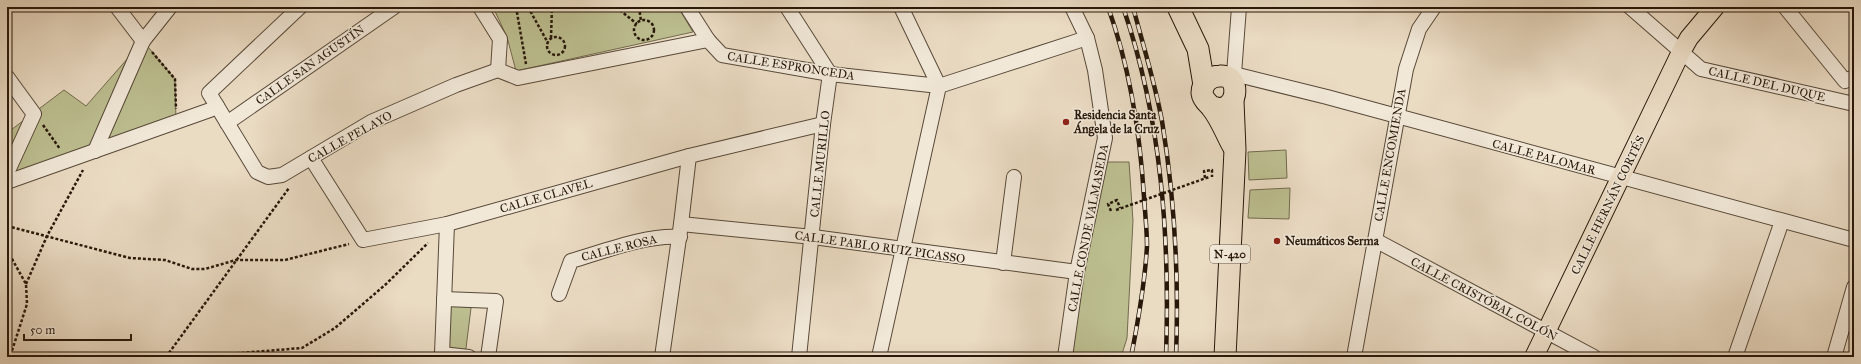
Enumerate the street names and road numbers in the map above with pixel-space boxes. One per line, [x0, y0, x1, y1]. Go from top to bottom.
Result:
street label: CALLE SAN AGUSTÍN [252, 21, 367, 108]
street label: CALLE ESPRONCEDA [726, 49, 856, 83]
street label: CALLE DEL DUQUE [1707, 64, 1827, 104]
street label: CALLE ENCOMIENDA [1371, 87, 1409, 223]
street label: CALLE PELAYO [305, 108, 395, 166]
street label: CALLE MURILLO [807, 110, 833, 218]
street label: CALLE HERNÁN CORTÉS [1566, 132, 1648, 277]
street label: CALLE PALOMAR [1491, 136, 1598, 178]
street label: CALLE CONDE VALMASEDA [1065, 143, 1111, 313]
street label: CALLE CLAVEL [498, 176, 594, 216]
street label: CALLE PABLO RUIZ PICASSO [794, 228, 966, 266]
street label: CALLE ROSA [580, 232, 658, 264]
road number: N-420 [1210, 245, 1250, 263]
street label: CALLE CRISTÓBAL COLÓN [1408, 253, 1561, 344]

